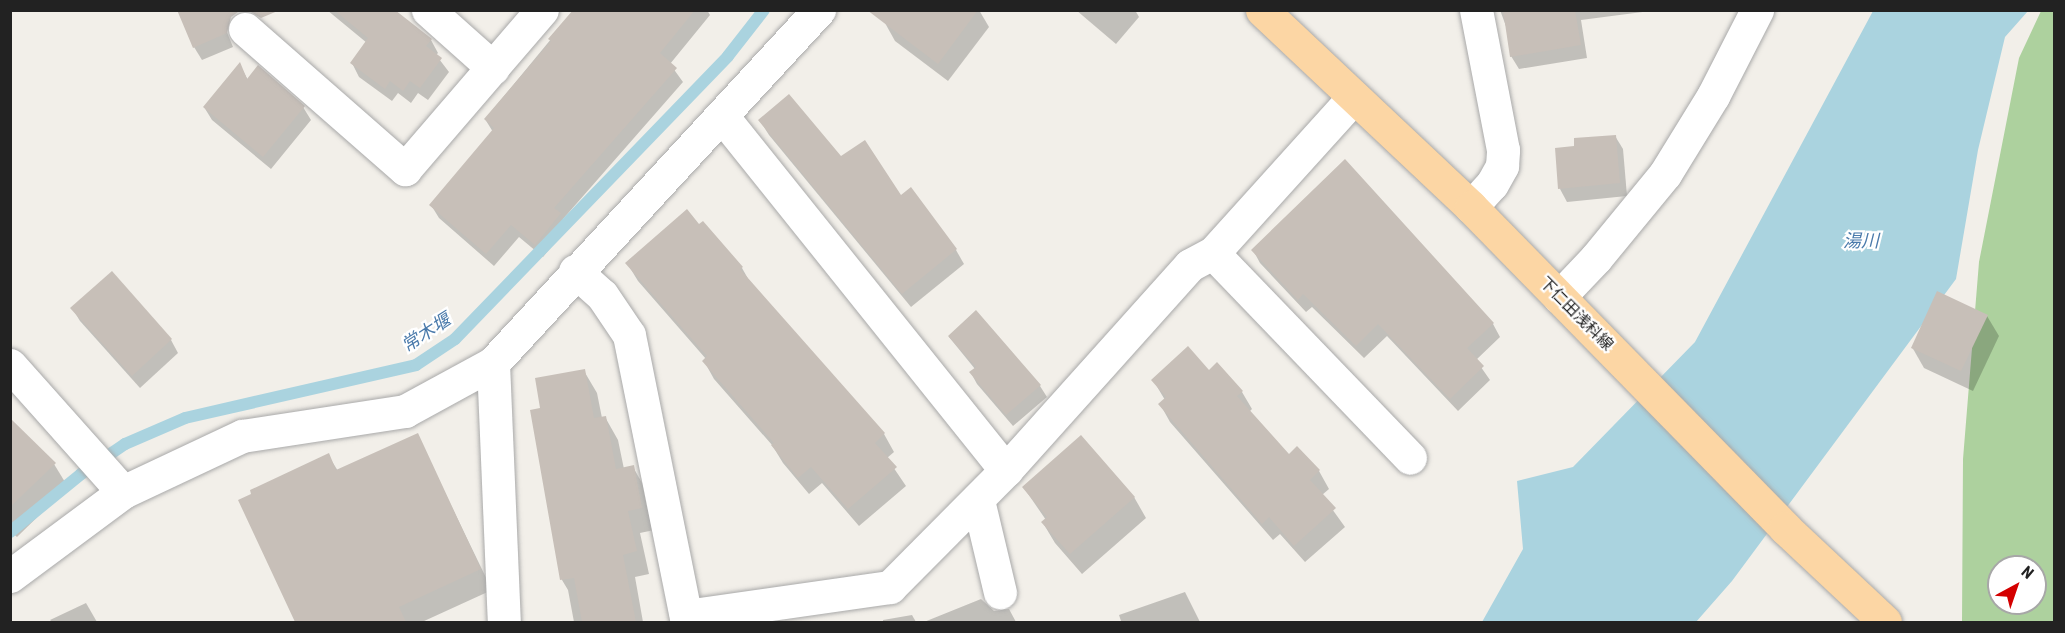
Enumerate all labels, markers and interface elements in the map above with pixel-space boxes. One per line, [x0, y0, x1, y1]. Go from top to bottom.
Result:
water label: 湯川 [1843, 230, 1879, 252]
street label: 下仁田浅科線 [1535, 273, 1617, 355]
water label: 常木堰 [397, 309, 455, 357]
north arrow [1987, 555, 2047, 615]
text: N [2018, 562, 2037, 583]

